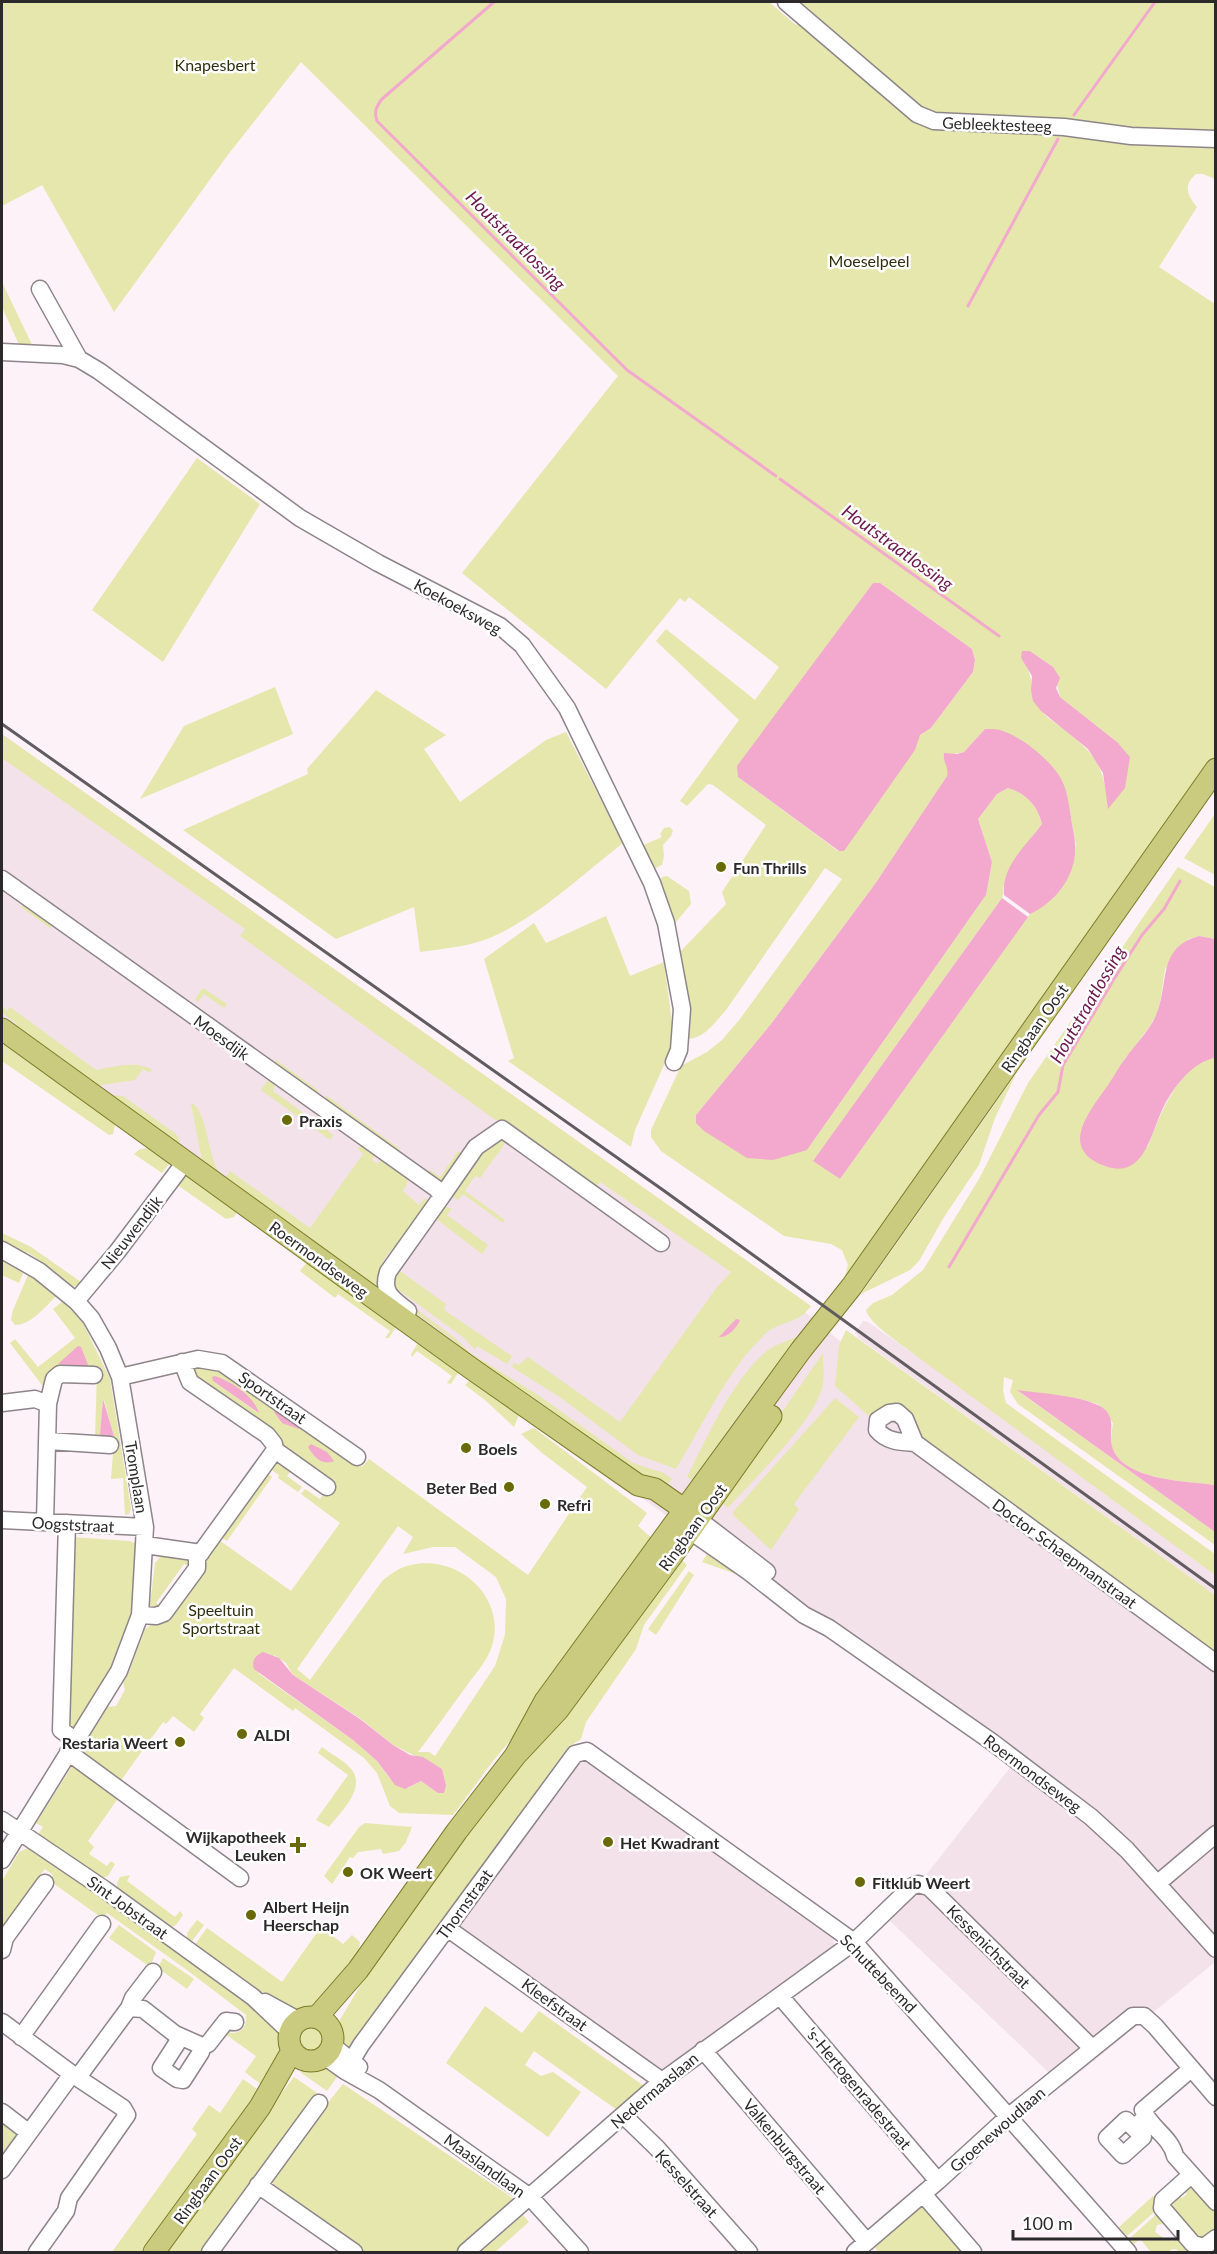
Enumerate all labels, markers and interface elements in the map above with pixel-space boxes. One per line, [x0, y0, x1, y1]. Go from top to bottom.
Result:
park label: Knapesbert [175, 55, 256, 74]
street label: Gebleektesteeg [942, 113, 1052, 135]
water label: Houtstraatlossing [462, 186, 571, 295]
park label: Moeselpeel [829, 251, 909, 270]
water label: Houtstraatlossing [838, 499, 958, 595]
street label: Koekoeksweg [411, 574, 505, 638]
place label: Fun Thrills [733, 858, 806, 877]
marker: Fun Thrills [714, 860, 728, 874]
water label: Houtstraatlossing [1044, 941, 1130, 1067]
street label: Ringbaan Oost [997, 980, 1072, 1076]
street label: Moesdijk [191, 1011, 254, 1064]
place label: Praxis [299, 1111, 342, 1130]
marker: Praxis [280, 1113, 294, 1127]
street label: Nieuwendijk [96, 1191, 166, 1272]
street label: Roermondseweg [266, 1217, 372, 1301]
street label: Sportstraat [236, 1367, 311, 1427]
street label: Tromplaan [122, 1439, 152, 1515]
place label: Boels [478, 1439, 517, 1458]
marker: Boels [459, 1441, 473, 1455]
place label: Beter Bed [426, 1478, 497, 1497]
street label: Ringbaan Oost [654, 1479, 730, 1574]
marker: Beter Bed [502, 1480, 516, 1494]
street label: Doctor Schaepmanstraat [989, 1494, 1141, 1612]
place label: Refri [557, 1495, 591, 1514]
marker: Refri [538, 1497, 552, 1511]
street label: Oogststraat [31, 1512, 115, 1536]
park label: Speeltuin Sportstraat [182, 1600, 260, 1637]
place label: ALDI [253, 1725, 290, 1744]
marker: ALDI [235, 1727, 249, 1741]
street label: Roermondseweg [980, 1730, 1086, 1816]
place label: Restaria Weert [62, 1733, 168, 1752]
marker: Restaria Weert [173, 1735, 187, 1749]
place label: Wijkapotheek Leuken [186, 1827, 286, 1864]
place label: Het Kwadrant [620, 1833, 720, 1852]
marker: Het Kwadrant [601, 1835, 615, 1849]
marker: Wijkapotheek Leuken [291, 1838, 305, 1852]
place label: OK Weert [360, 1863, 433, 1882]
marker: OK Weert [341, 1865, 355, 1879]
street label: Thornstraat [432, 1865, 496, 1943]
street label: Sint Jobstraat [84, 1871, 172, 1943]
place label: Fitklub Weert [872, 1873, 970, 1892]
marker: Fitklub Weert [853, 1875, 867, 1889]
place label: Albert Heijn Heerschap [262, 1897, 349, 1934]
street label: Kessenichstraat [943, 1900, 1035, 1992]
marker: Albert Heijn Heerschap [244, 1908, 258, 1922]
street label: Schuttebeemd [837, 1930, 921, 2016]
street label: Kleefstraat [518, 1974, 592, 2034]
street label: 's-Hertogenradestraat [802, 2023, 916, 2153]
street label: Nedermaaslaan [606, 2048, 702, 2132]
street label: Groenewoudlaan [946, 2083, 1048, 2175]
street label: Valkenburgstraat [740, 2095, 830, 2198]
street label: Maaslandlaan [441, 2129, 529, 2201]
street label: Ringbaan Oost [169, 2132, 245, 2227]
street label: Kesselstraat [652, 2145, 722, 2221]
scale bar [1013, 2203, 1178, 2241]
text: 100 m [1022, 2212, 1073, 2234]

